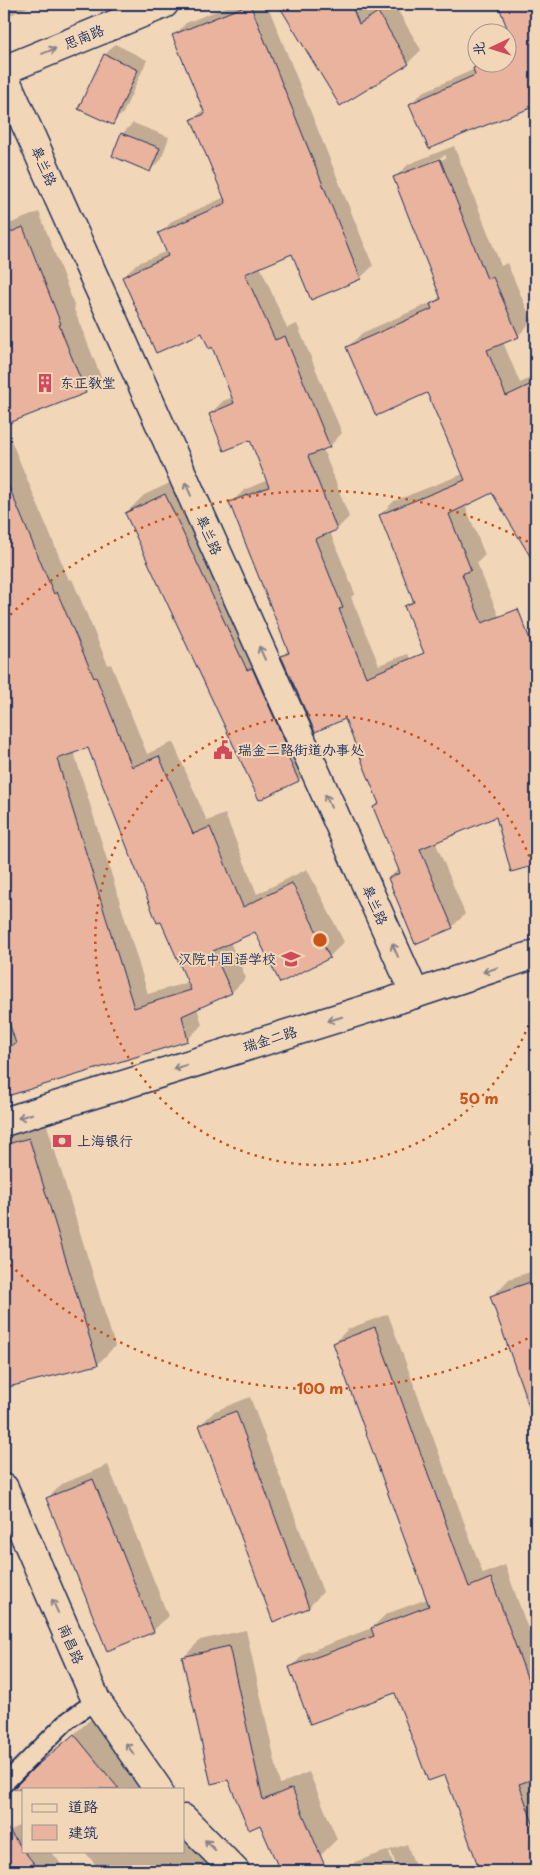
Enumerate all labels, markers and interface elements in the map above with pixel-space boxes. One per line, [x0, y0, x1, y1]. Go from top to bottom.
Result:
street label: 思南路 [60, 19, 107, 54]
north arrow [468, 22, 518, 72]
text: 北 [468, 41, 489, 57]
one-way arrow [41, 46, 56, 56]
street label: 皋兰路 [26, 142, 63, 189]
building icon: 东正教堂 [34, 372, 56, 394]
place label: 东正教堂 [60, 372, 116, 393]
one-way arrow [183, 482, 193, 497]
street label: 皋兰路 [191, 511, 228, 558]
one-way arrow [257, 646, 266, 661]
public building icon: 瑞金二路街道办事处 [212, 739, 234, 761]
place label: 瑞金二路街道办事处 [237, 739, 364, 760]
one-way arrow [323, 794, 333, 809]
street label: 皋兰路 [357, 881, 394, 928]
centre of rings [311, 931, 329, 949]
one-way arrow [389, 943, 399, 958]
place label: 汉院中国语学校 [178, 948, 276, 969]
school or university icon: 汉院中国语学校 [280, 948, 302, 970]
one-way arrow [482, 965, 498, 975]
one-way arrow [328, 1015, 343, 1024]
street label: 瑞金二路 [239, 1020, 300, 1057]
one-way arrow [172, 1063, 188, 1073]
text: 50 m [460, 1086, 498, 1109]
one-way arrow [17, 1111, 33, 1121]
bank icon: 上海银行 [51, 1130, 73, 1152]
place label: 上海银行 [77, 1130, 133, 1151]
text: 100 m [297, 1376, 343, 1399]
one-way arrow [49, 1599, 59, 1614]
street label: 南昌路 [53, 1620, 90, 1667]
one-way arrow [125, 1742, 135, 1756]
legend [22, 1788, 185, 1852]
text: 道路 [68, 1794, 98, 1817]
text: 建筑 [68, 1820, 98, 1843]
one-way arrow [203, 1839, 216, 1851]

